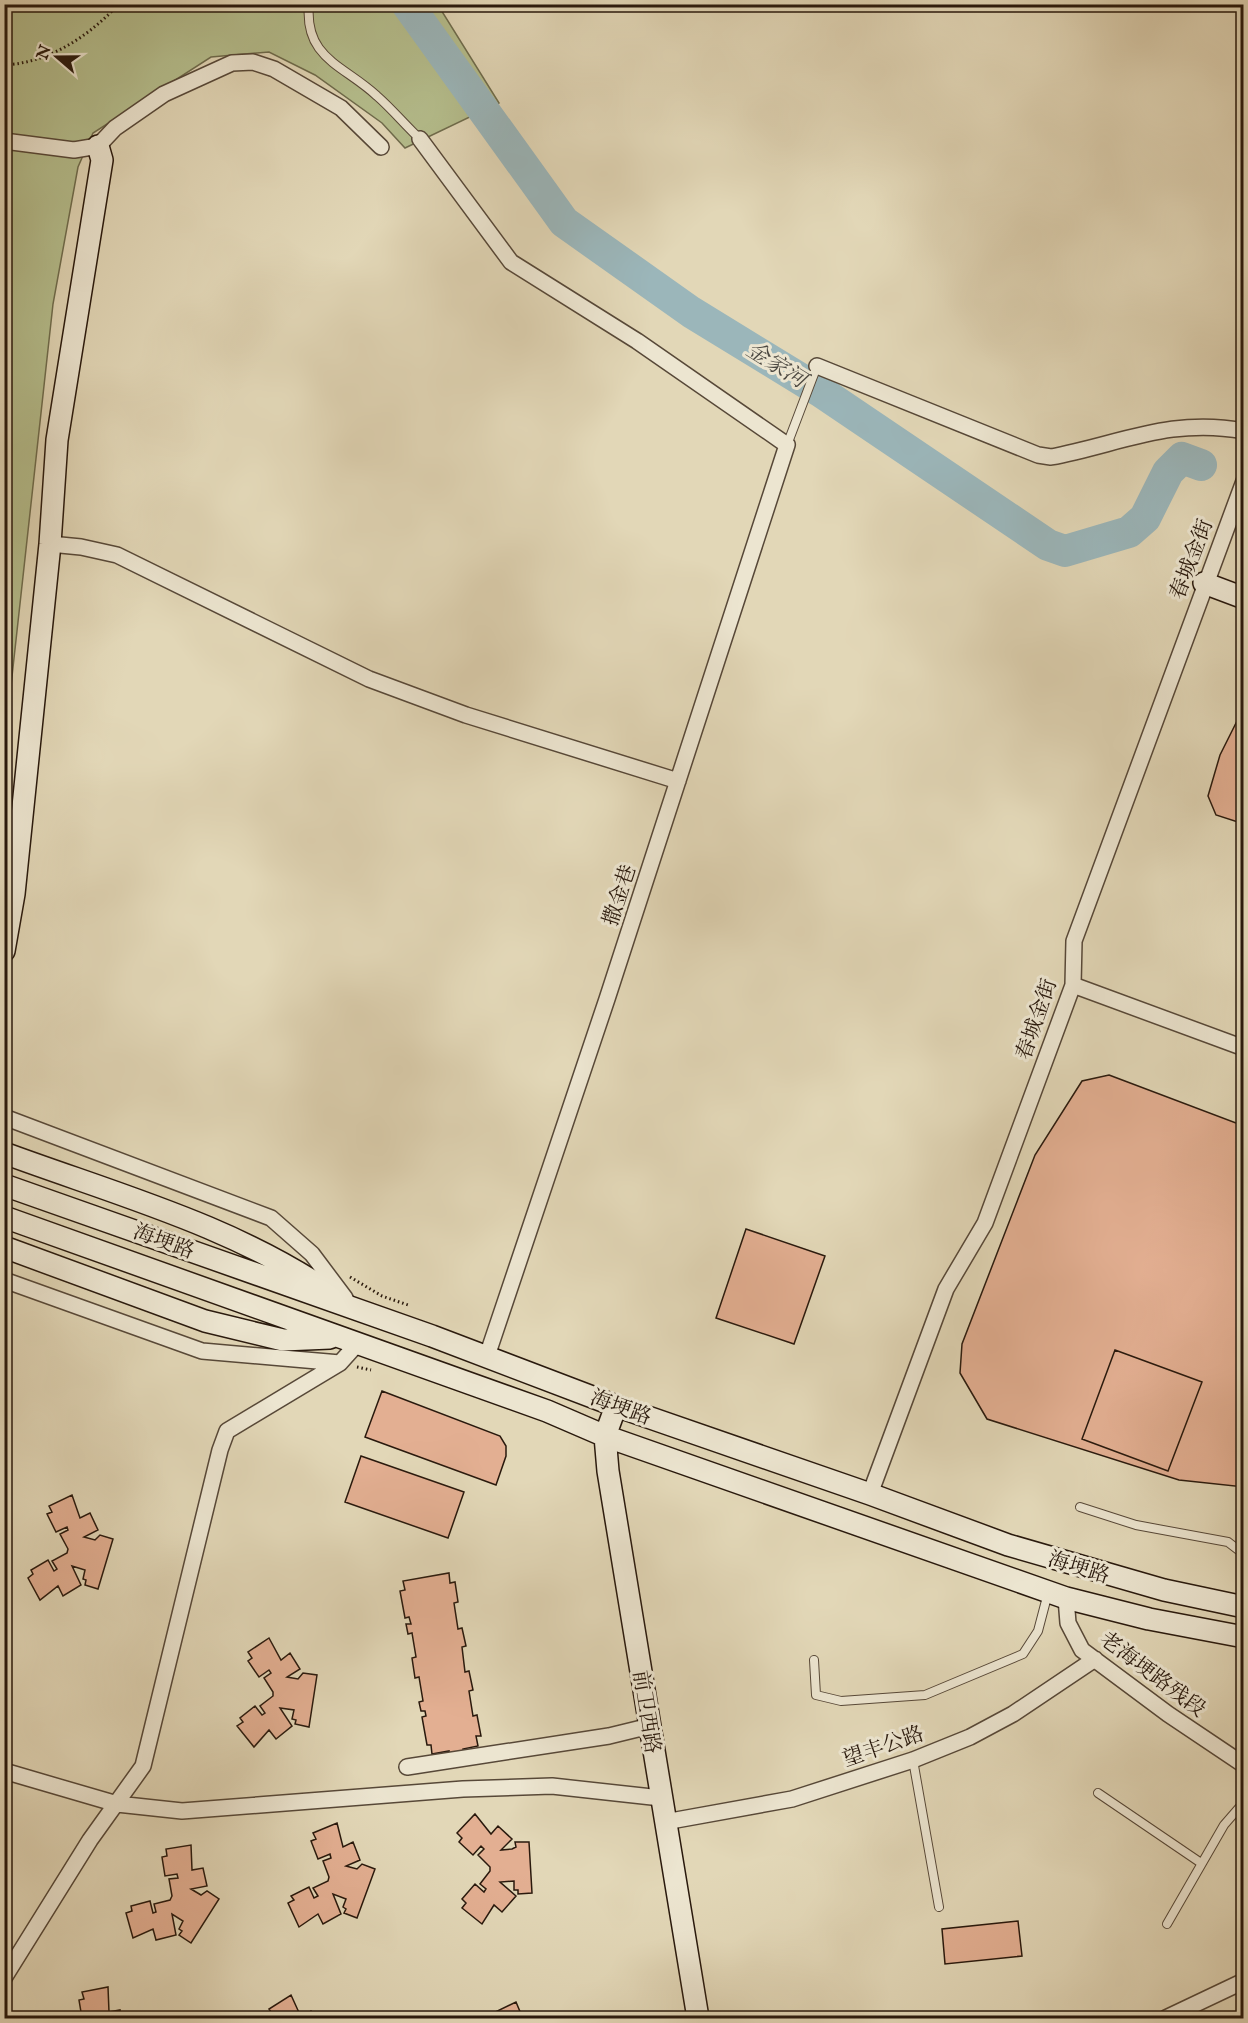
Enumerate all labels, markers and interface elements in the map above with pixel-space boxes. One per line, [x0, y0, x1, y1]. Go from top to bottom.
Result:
north arrow [27, 27, 87, 87]
text: N [33, 42, 57, 63]
water label: 金家河 [741, 336, 815, 397]
street label: 春城金街 [1165, 515, 1220, 604]
street label: 撒金巷 [598, 861, 643, 930]
street label: 春城金街 [1011, 975, 1064, 1064]
street label: 海埂路 [129, 1219, 198, 1266]
street label: 海埂路 [586, 1385, 655, 1432]
street label: 海埂路 [1044, 1546, 1113, 1591]
street label: 老海埂路残段 [1094, 1627, 1211, 1724]
street label: 前卫西路 [626, 1669, 665, 1756]
street label: 望丰公路 [839, 1721, 928, 1774]

